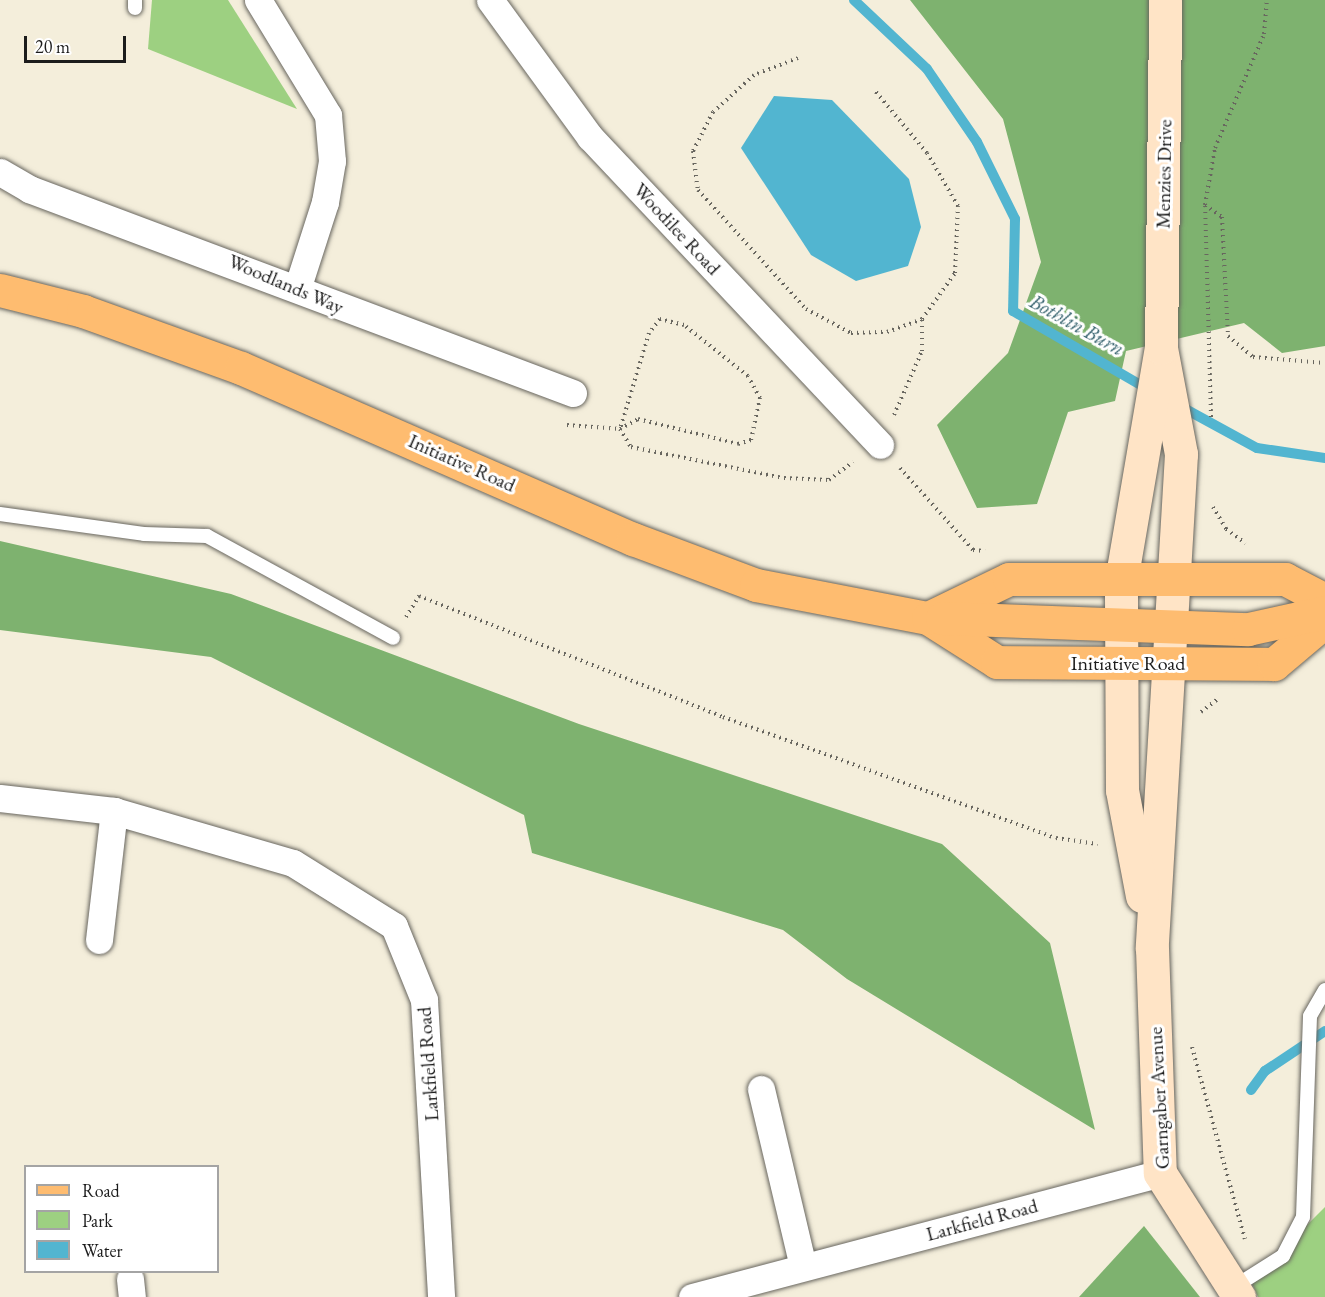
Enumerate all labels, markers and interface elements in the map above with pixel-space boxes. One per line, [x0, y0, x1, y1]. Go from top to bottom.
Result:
scale bar [27, 24, 129, 62]
text: 20 m [35, 35, 70, 58]
street label: Menzies Drive [1151, 119, 1177, 229]
street label: Woodilee Road [628, 178, 726, 280]
street label: Woodlands Way [225, 249, 347, 319]
water label: Bothlin Burn [1025, 289, 1129, 361]
street label: Initiative Road [405, 429, 519, 497]
street label: Initiative Road [1071, 651, 1185, 675]
street label: Larkfield Road [412, 1006, 444, 1122]
street label: Garngaber Avenue [1143, 1026, 1175, 1170]
legend [24, 1165, 219, 1273]
text: Road [82, 1179, 120, 1202]
street label: Larkfield Road [924, 1194, 1040, 1246]
text: Park [82, 1209, 113, 1232]
text: Water [82, 1239, 123, 1262]

